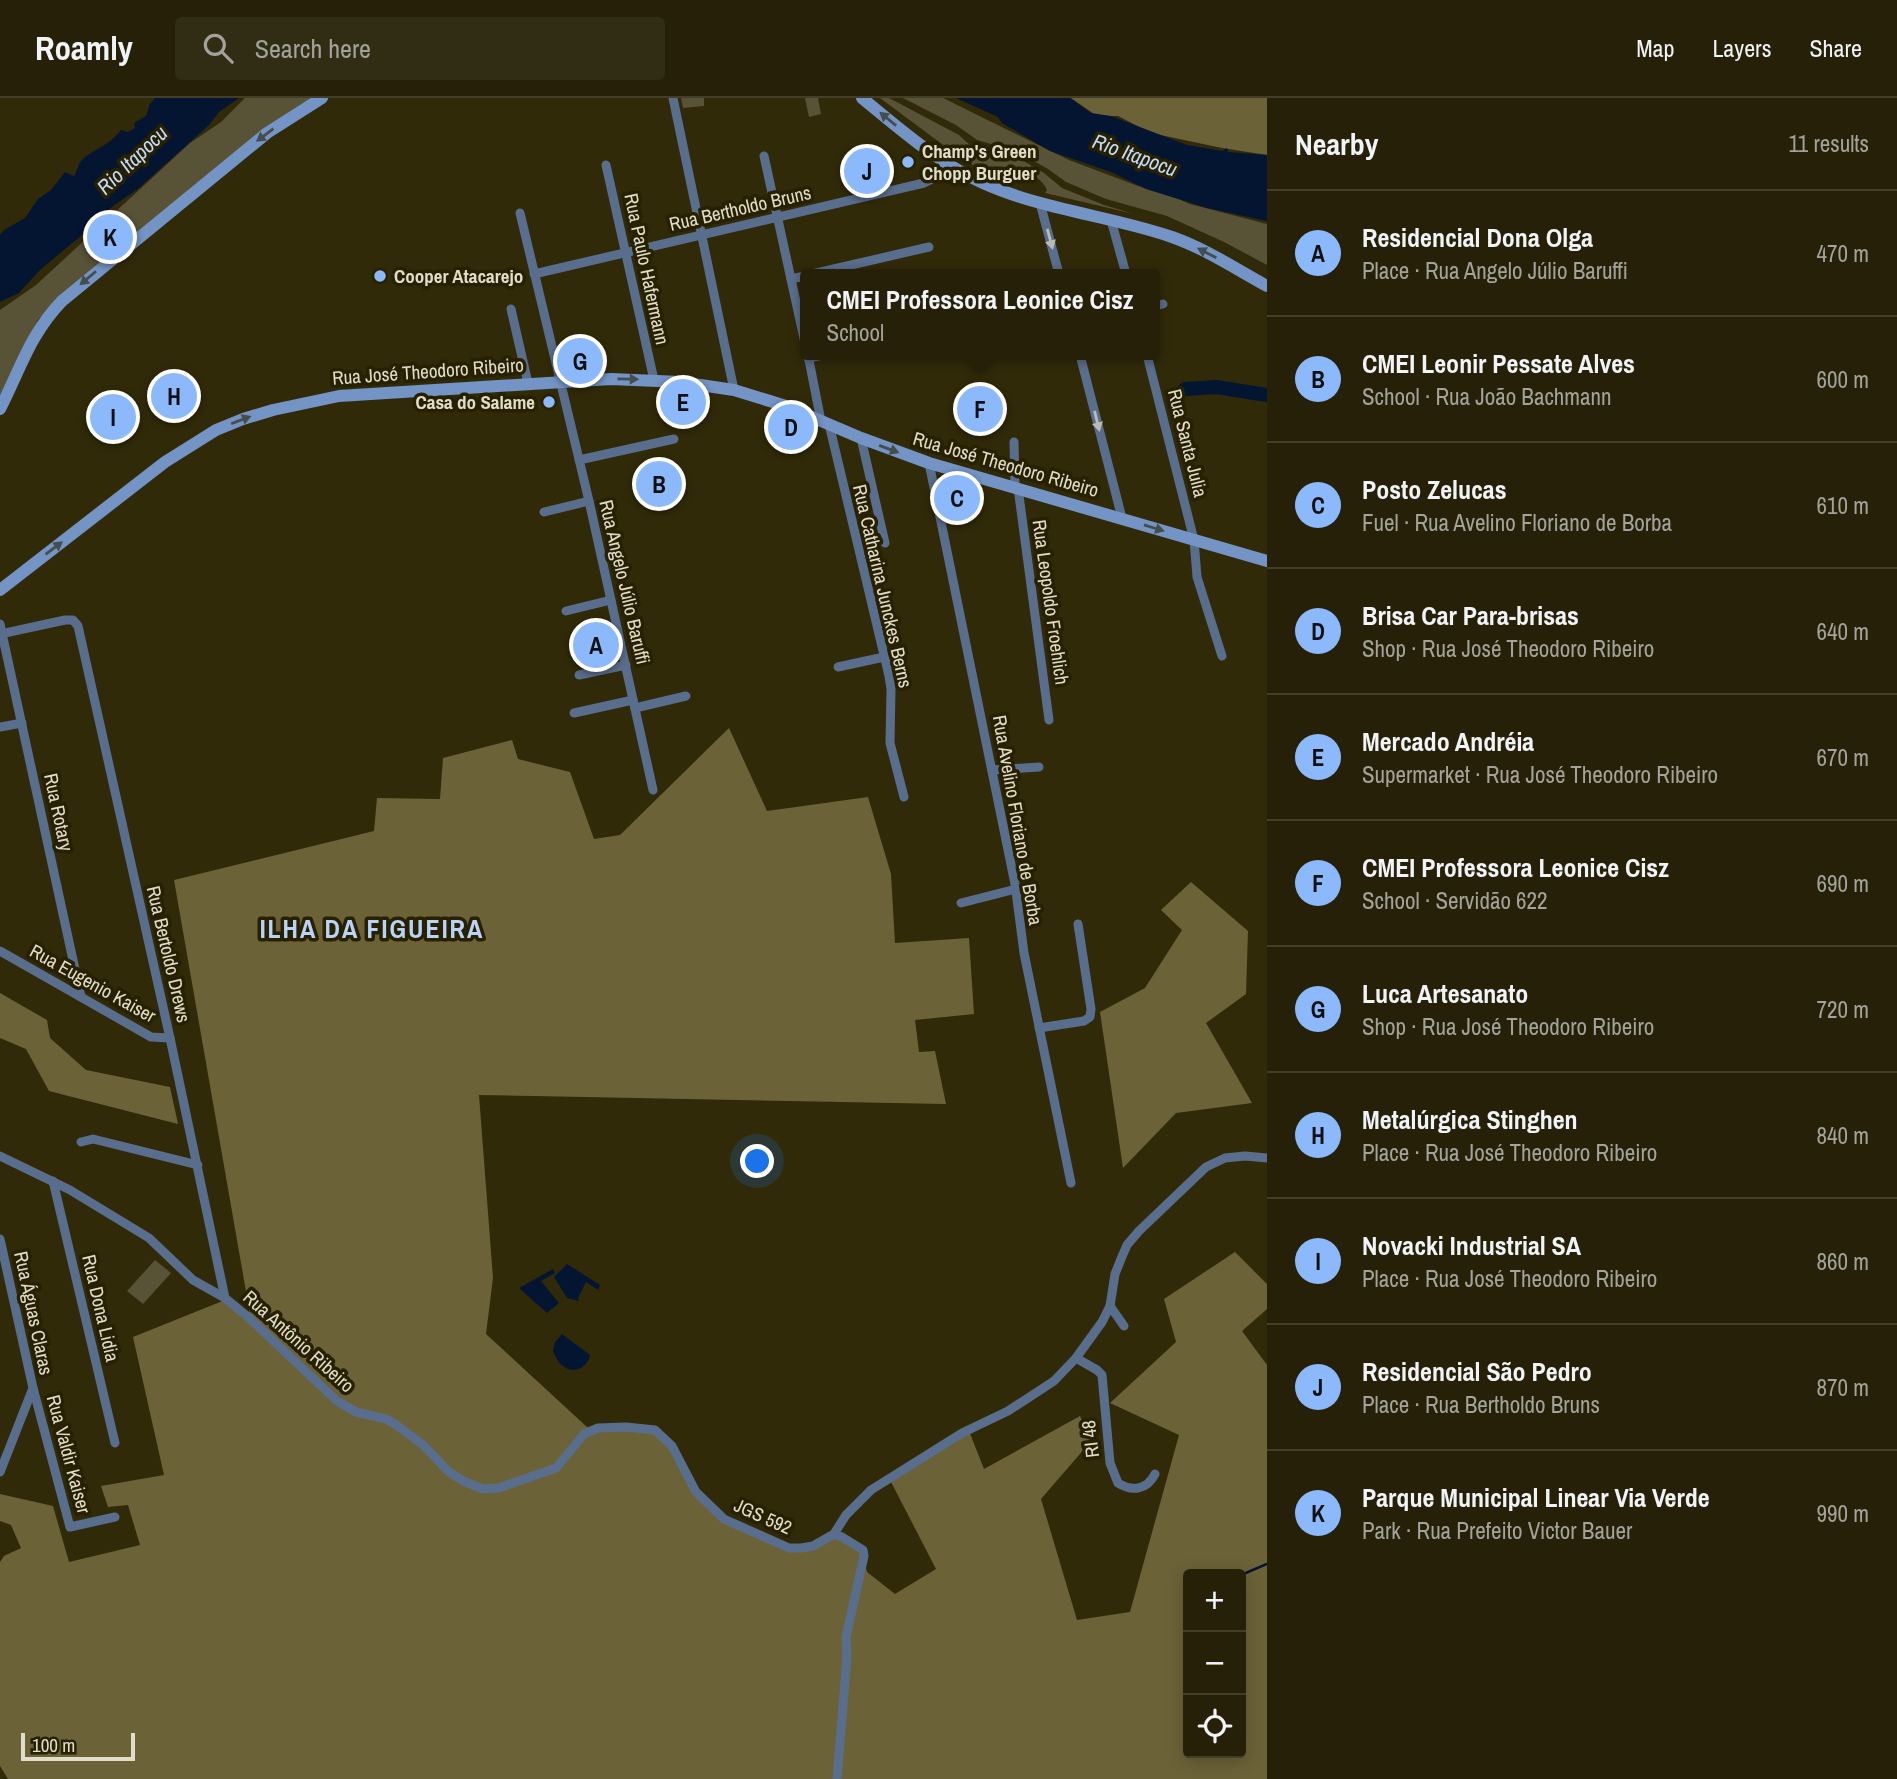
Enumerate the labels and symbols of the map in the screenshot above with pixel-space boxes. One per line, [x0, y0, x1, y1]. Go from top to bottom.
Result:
one-way arrow [880, 112, 898, 127]
water label: Rio Itapocu [90, 119, 174, 201]
water label: Rio Itapocu [1089, 126, 1182, 184]
one-way arrow [256, 127, 274, 141]
place label: Champ's Green Chopp Burguer [922, 138, 1037, 186]
pin: J [844, 145, 890, 197]
marker: Champ's Green Chopp Burguer [900, 154, 916, 170]
street label: Rua Bertholdo Bruns [667, 179, 814, 237]
street label: Rua Paulo Hafermann [618, 191, 676, 347]
pin: K [87, 211, 133, 263]
one-way arrow [1045, 228, 1056, 250]
one-way arrow [1197, 247, 1217, 258]
place label: Cooper Atacarejo [394, 263, 523, 289]
marker: Cooper Atacarejo [372, 268, 388, 284]
one-way arrow [79, 270, 97, 286]
pin: G [557, 335, 603, 387]
street label: Rua José Theodoro Ribeiro [331, 351, 525, 391]
pin: H [151, 370, 197, 422]
one-way arrow [617, 373, 639, 385]
pin: E [660, 376, 706, 428]
pin: F [957, 383, 1003, 435]
street label: Rua Santa Julia [1162, 386, 1214, 500]
place label: Casa do Salame [415, 389, 535, 415]
pin: I [90, 391, 136, 443]
marker: Casa do Salame [541, 394, 557, 410]
pin: D [768, 401, 814, 453]
one-way arrow [1092, 410, 1103, 432]
one-way arrow [231, 414, 252, 425]
street label: Rua José Theodoro Ribeiro [910, 425, 1102, 503]
one-way arrow [879, 444, 900, 455]
pin: B [636, 458, 682, 510]
pin: C [934, 472, 980, 524]
street label: Rua Catharina Junckes Berns [847, 482, 919, 690]
street label: Rua Angelo Júlio Baruffi [595, 497, 655, 667]
street label: Rua Leopoldo Froehlich [1027, 518, 1075, 686]
one-way arrow [1144, 523, 1165, 533]
one-way arrow [45, 541, 63, 556]
pin: A [573, 619, 619, 671]
street label: Rua Avelino Floriano de Borba [987, 713, 1049, 927]
street label: Rua Rotary [38, 771, 80, 853]
street label: Rua Bertoldo Drews [141, 883, 197, 1025]
district label: ILHA DA FIGUEIRA [260, 911, 484, 946]
street label: Rua Eugenio Kaiser [25, 938, 161, 1029]
your location [740, 1144, 774, 1178]
street label: Rua Águas Claras [8, 1249, 60, 1377]
street label: Rua Dona Lidia [76, 1252, 126, 1364]
street label: Rua Antônio Ribeiro [238, 1284, 360, 1398]
street label: Rua Valdir Kaiser [41, 1392, 98, 1517]
street label: RI 48 [1075, 1419, 1105, 1459]
street label: JGS 592 [730, 1492, 796, 1540]
scale bar [21, 1730, 135, 1762]

